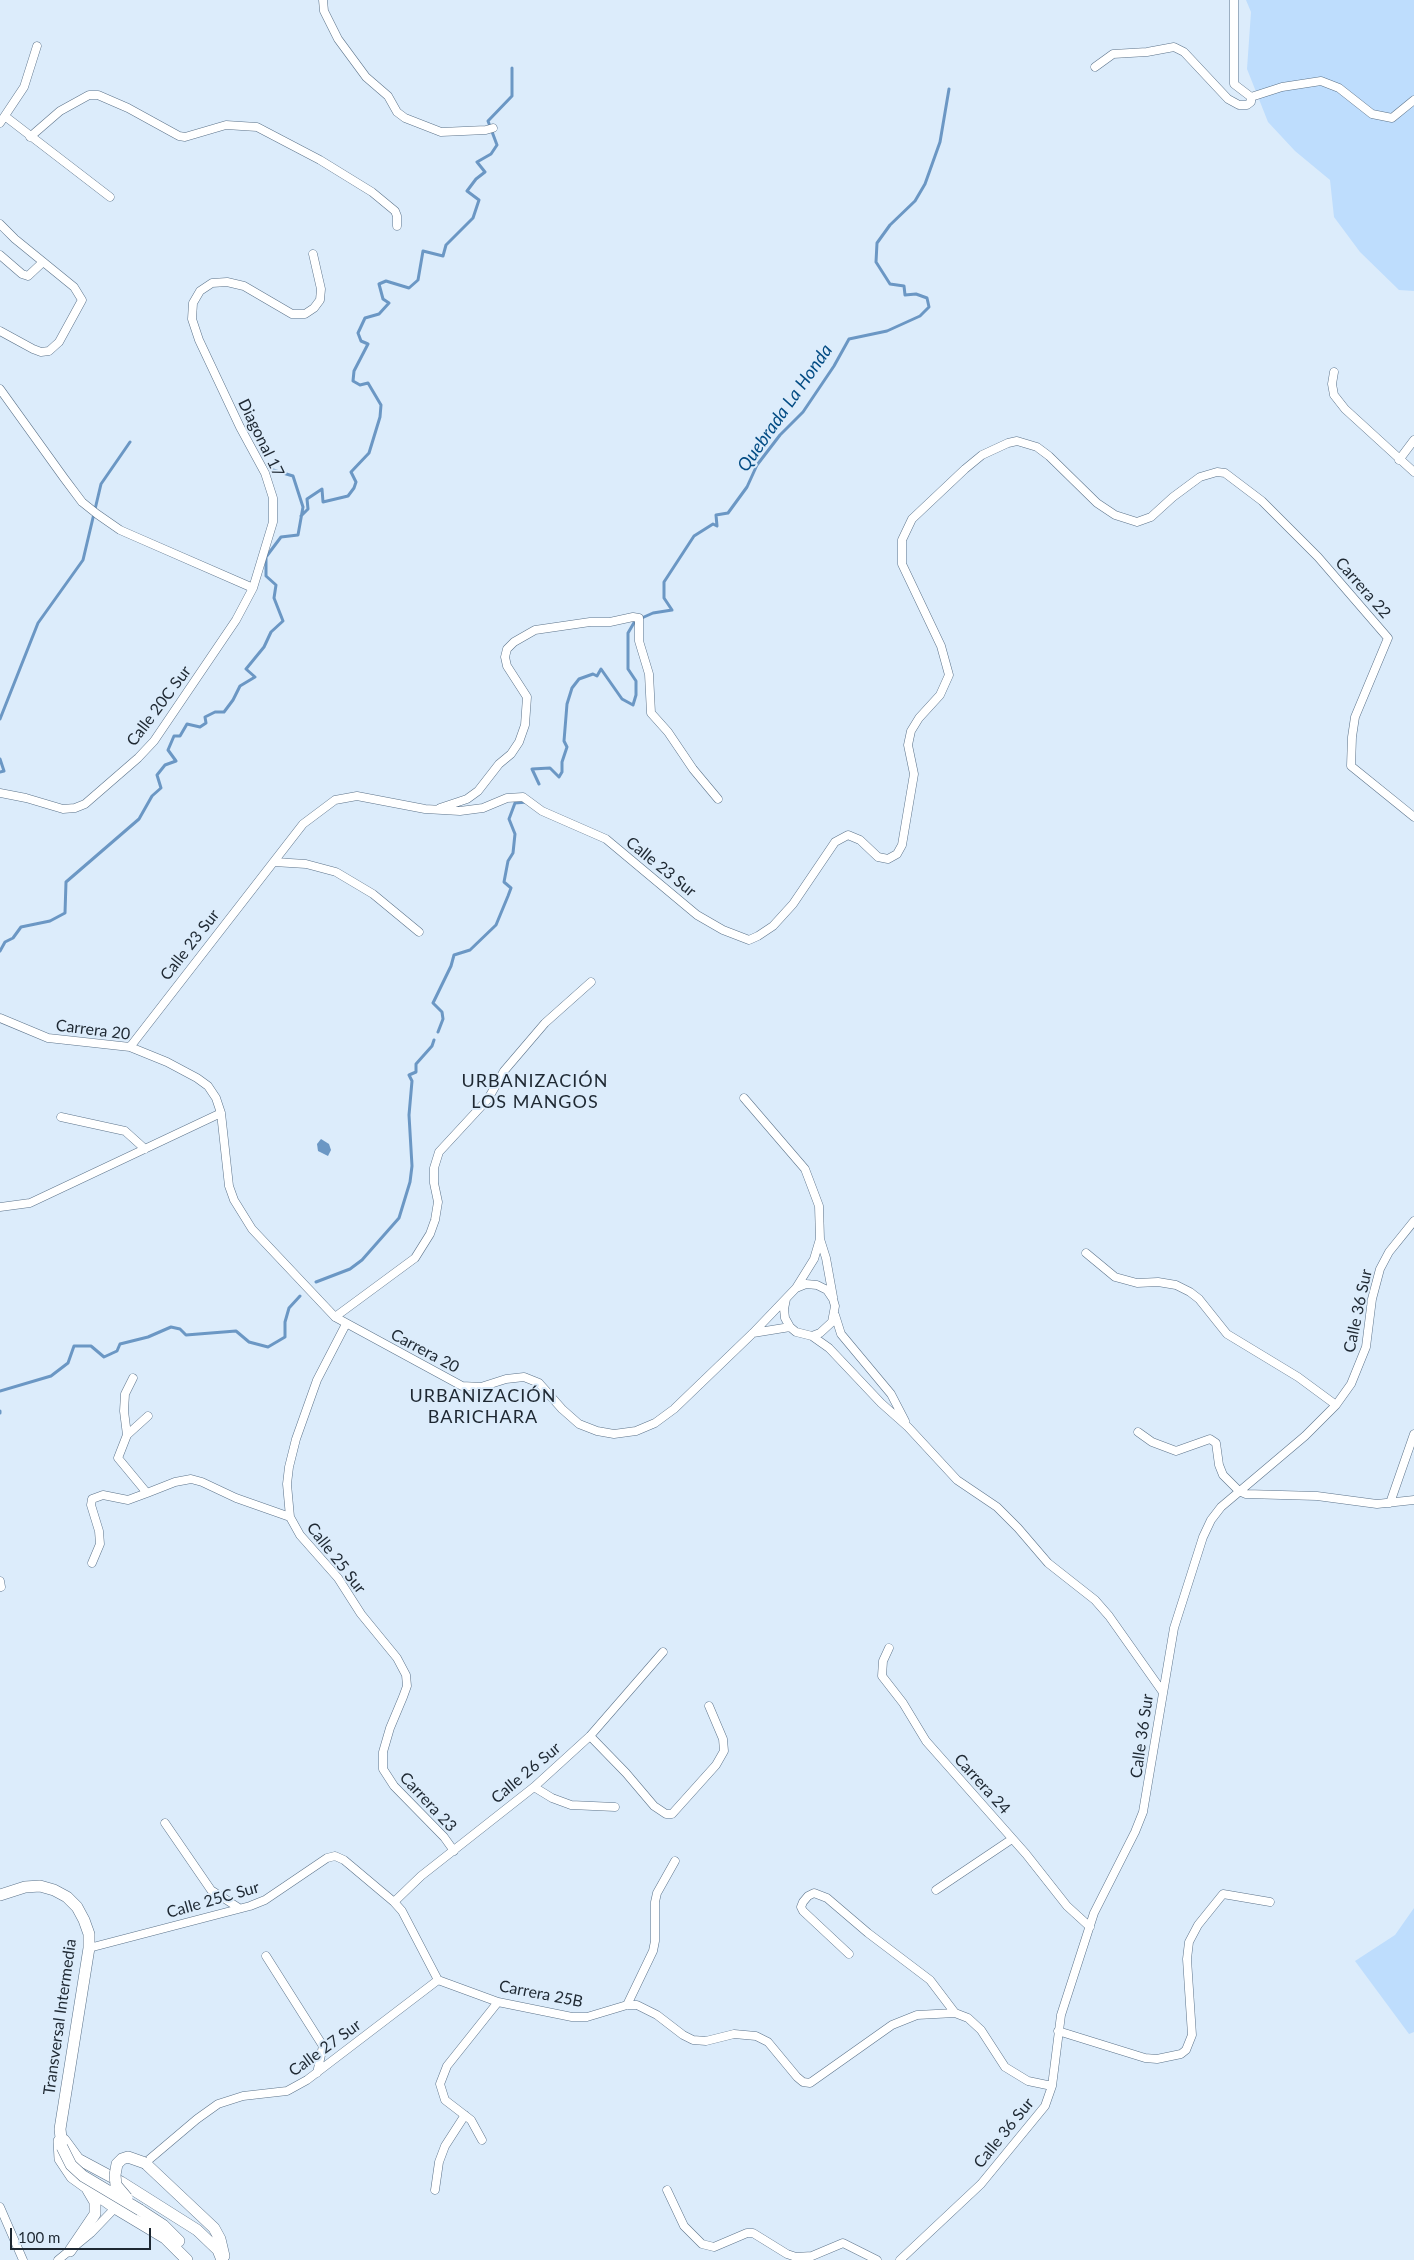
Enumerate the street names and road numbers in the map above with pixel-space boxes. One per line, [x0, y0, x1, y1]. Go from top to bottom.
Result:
street label: Diagonal 17 [234, 396, 288, 480]
street label: Carrera 22 [1331, 554, 1395, 622]
street label: Calle 20C Sur [123, 662, 195, 750]
street label: Calle 23 Sur [622, 833, 700, 901]
street label: Calle 23 Sur [156, 906, 224, 984]
street label: Carrera 20 [55, 1016, 131, 1044]
street label: Calle 36 Sur [1340, 1268, 1376, 1354]
street label: Carrera 20 [388, 1325, 462, 1377]
street label: Calle 25 Sur [302, 1519, 370, 1597]
street label: Calle 36 Sur [1127, 1693, 1157, 1779]
street label: Calle 26 Sur [487, 1738, 565, 1808]
street label: Carrera 24 [950, 1750, 1014, 1818]
street label: Carrera 23 [396, 1768, 460, 1836]
street label: Calle 25C Sur [165, 1878, 261, 1922]
street label: Transversal Intermedia [40, 1938, 80, 2096]
street label: Carrera 25B [497, 1976, 585, 2012]
street label: Calle 27 Sur [285, 2015, 365, 2081]
street label: Calle 36 Sur [970, 2094, 1038, 2172]

